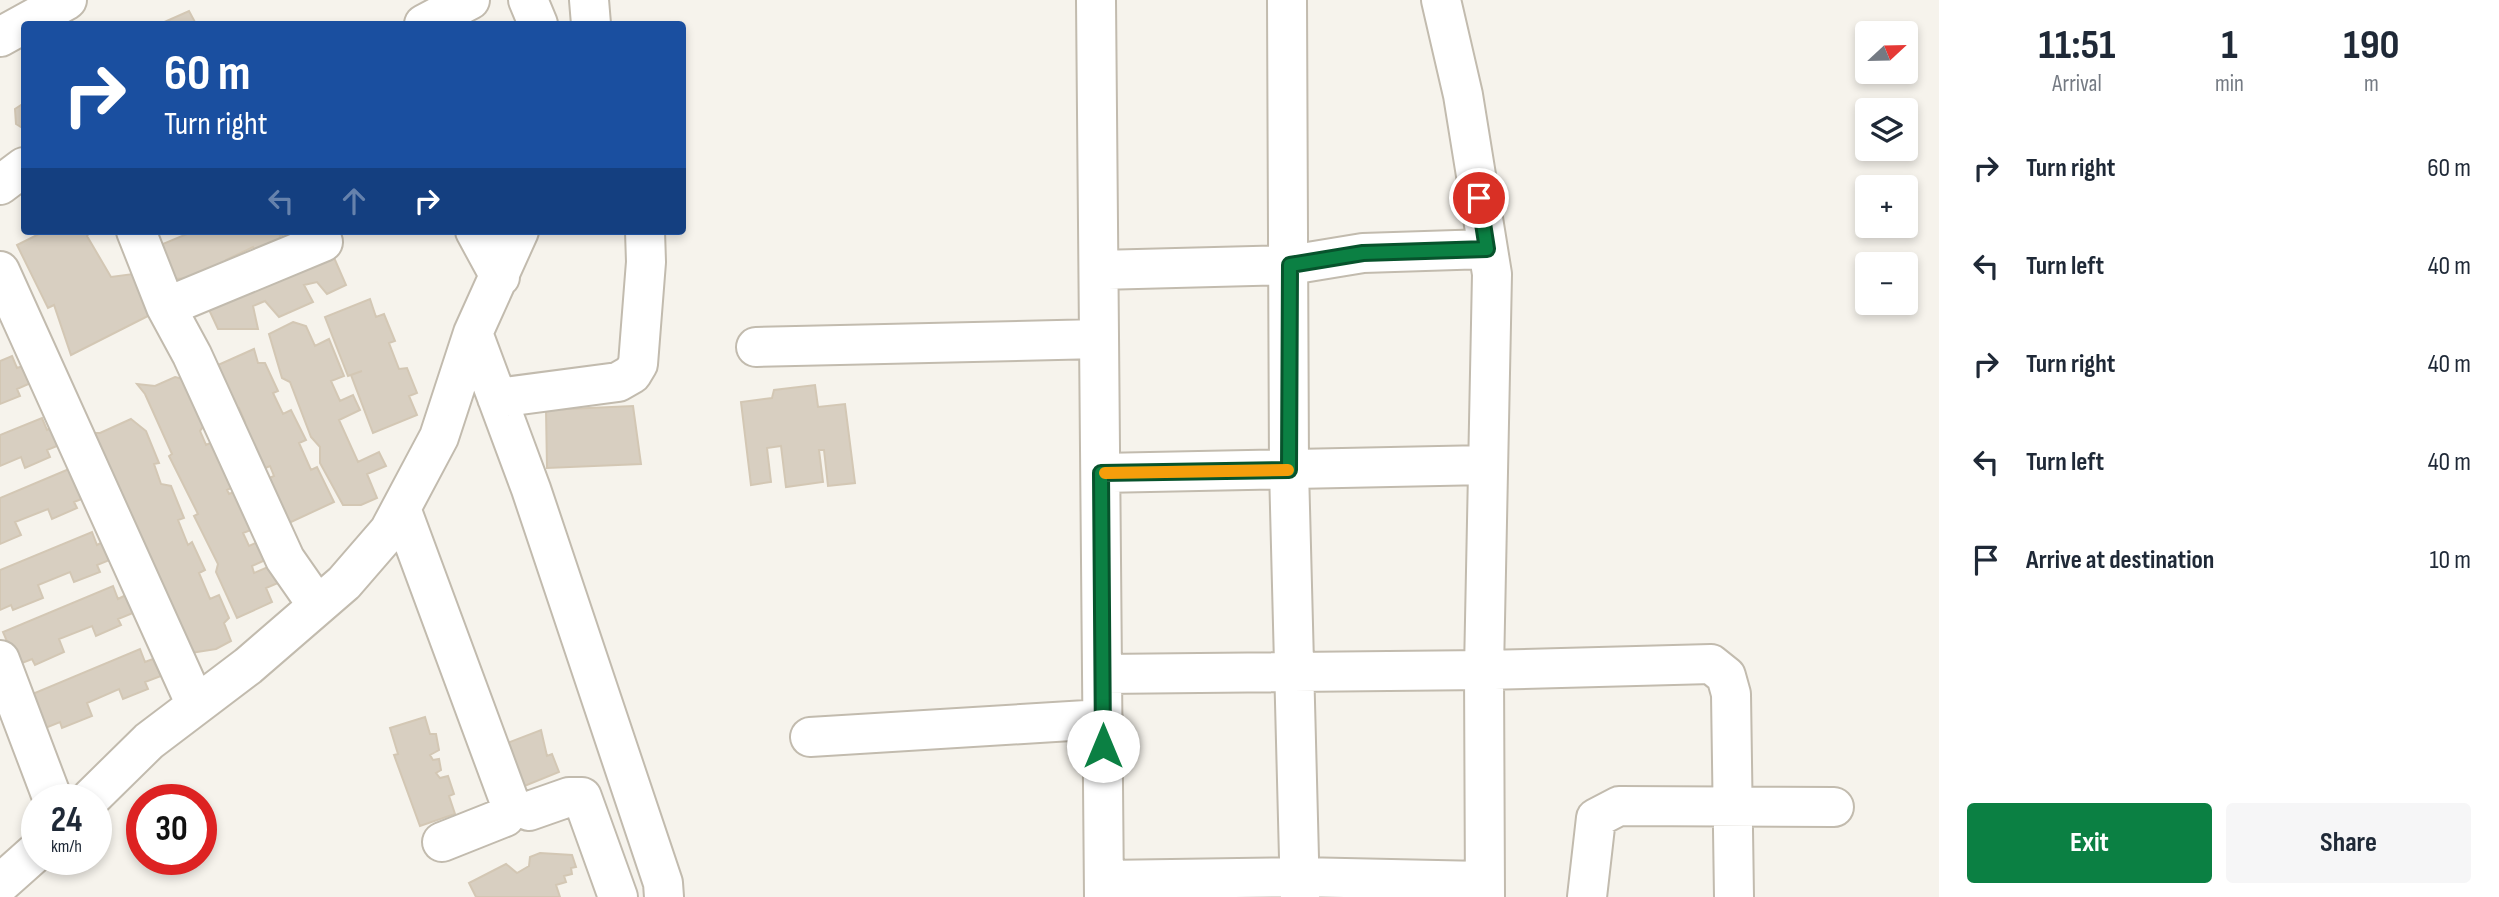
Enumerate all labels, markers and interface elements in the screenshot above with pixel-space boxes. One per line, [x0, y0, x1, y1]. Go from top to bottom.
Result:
text: 11:51 [2038, 20, 2116, 71]
text: 1 [2221, 20, 2238, 71]
text: 190 [2343, 20, 2400, 71]
north arrow [1855, 21, 1918, 84]
map controls [1855, 21, 1918, 315]
text: 60 m [164, 45, 251, 104]
icon: right [49, 49, 140, 140]
text: Arrival [2052, 70, 2102, 98]
text: min [2215, 70, 2244, 98]
text: m [2364, 70, 2379, 98]
button: layers [1855, 98, 1918, 161]
text: Turn right [164, 105, 268, 144]
icon: right [1967, 149, 2005, 187]
text: Turn right [2026, 153, 2115, 184]
text: 60 m [2427, 153, 2471, 184]
pin [1449, 168, 1509, 228]
button: + [1855, 175, 1918, 238]
icon: arrive [1460, 179, 1498, 217]
icon: left [262, 182, 300, 220]
icon: ahead [335, 182, 373, 220]
icon: right [408, 182, 446, 220]
icon: left [1967, 247, 2005, 285]
text: Turn left [2026, 251, 2104, 282]
text: 40 m [2428, 251, 2471, 282]
button: − [1855, 252, 1918, 315]
icon: right [1967, 345, 2005, 383]
text: Turn right [2026, 349, 2115, 380]
text: 40 m [2428, 349, 2471, 380]
icon: left [1967, 443, 2005, 481]
text: Turn left [2026, 447, 2104, 478]
text: 40 m [2428, 447, 2471, 478]
icon: arrive [1967, 541, 2005, 579]
text: Arrive at destination [2026, 545, 2214, 576]
text: 10 m [2429, 545, 2471, 576]
position arrow [1066, 709, 1140, 783]
speed limit sign: 30 [126, 784, 217, 875]
text: 24 [51, 799, 82, 842]
button: Exit [1967, 803, 2212, 883]
button: Share [2226, 803, 2471, 883]
text: km/h [51, 836, 82, 857]

